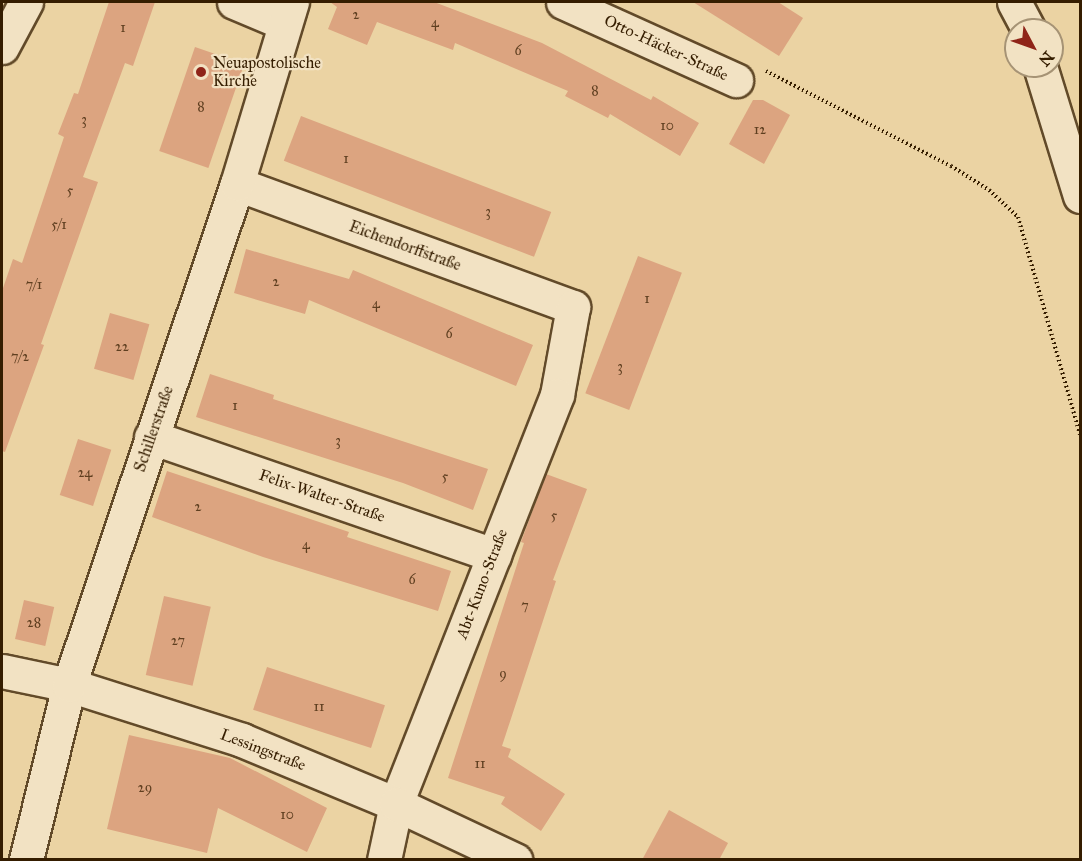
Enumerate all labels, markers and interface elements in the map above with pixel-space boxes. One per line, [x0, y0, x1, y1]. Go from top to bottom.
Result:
house number: 2 [353, 7, 359, 23]
street label: Otto-Häcker-Straße [601, 11, 731, 85]
house number: 4 [431, 15, 439, 31]
north arrow [1004, 18, 1064, 78]
house number: 1 [120, 20, 126, 36]
house number: 6 [514, 43, 522, 59]
text: N [1035, 47, 1058, 70]
place label: Neuapostolische Kirche [213, 53, 321, 91]
marker: Neuapostolische Kirche [194, 65, 208, 79]
house number: 8 [591, 83, 599, 99]
house number: 8 [197, 99, 205, 115]
house number: 3 [81, 112, 87, 128]
house number: 10 [660, 118, 674, 134]
house number: 12 [754, 122, 766, 138]
house number: 1 [343, 151, 349, 167]
house number: 5 [67, 183, 73, 199]
house number: 3 [485, 204, 491, 220]
house number: 5/1 [51, 217, 67, 233]
street label: Eichendorffstraße [346, 217, 464, 275]
house number: 2 [273, 274, 279, 290]
house number: 7/1 [26, 277, 42, 293]
house number: 1 [644, 291, 650, 307]
house number: 4 [372, 296, 380, 312]
house number: 6 [445, 326, 453, 342]
house number: 22 [115, 339, 129, 355]
house number: 7/2 [11, 349, 29, 365]
house number: 3 [617, 359, 623, 375]
street label: Schillerstraße [130, 383, 178, 475]
house number: 1 [232, 398, 238, 414]
house number: 3 [335, 433, 341, 449]
house number: 24 [78, 465, 92, 481]
street label: Felix-Walter-Straße [256, 465, 388, 527]
house number: 5 [442, 469, 448, 485]
house number: 2 [195, 499, 201, 515]
house number: 5 [551, 508, 557, 524]
street label: Abt-Kuno-Straße [452, 526, 512, 642]
house number: 4 [302, 537, 310, 553]
house number: 6 [408, 572, 416, 588]
house number: 7 [521, 598, 529, 614]
house number: 28 [27, 615, 41, 631]
house number: 27 [171, 633, 185, 649]
house number: 9 [499, 666, 507, 682]
house number: 11 [313, 699, 325, 715]
street label: Lessingstraße [218, 725, 308, 775]
house number: 11 [474, 756, 486, 772]
house number: 29 [138, 780, 152, 796]
house number: 10 [280, 807, 294, 823]

